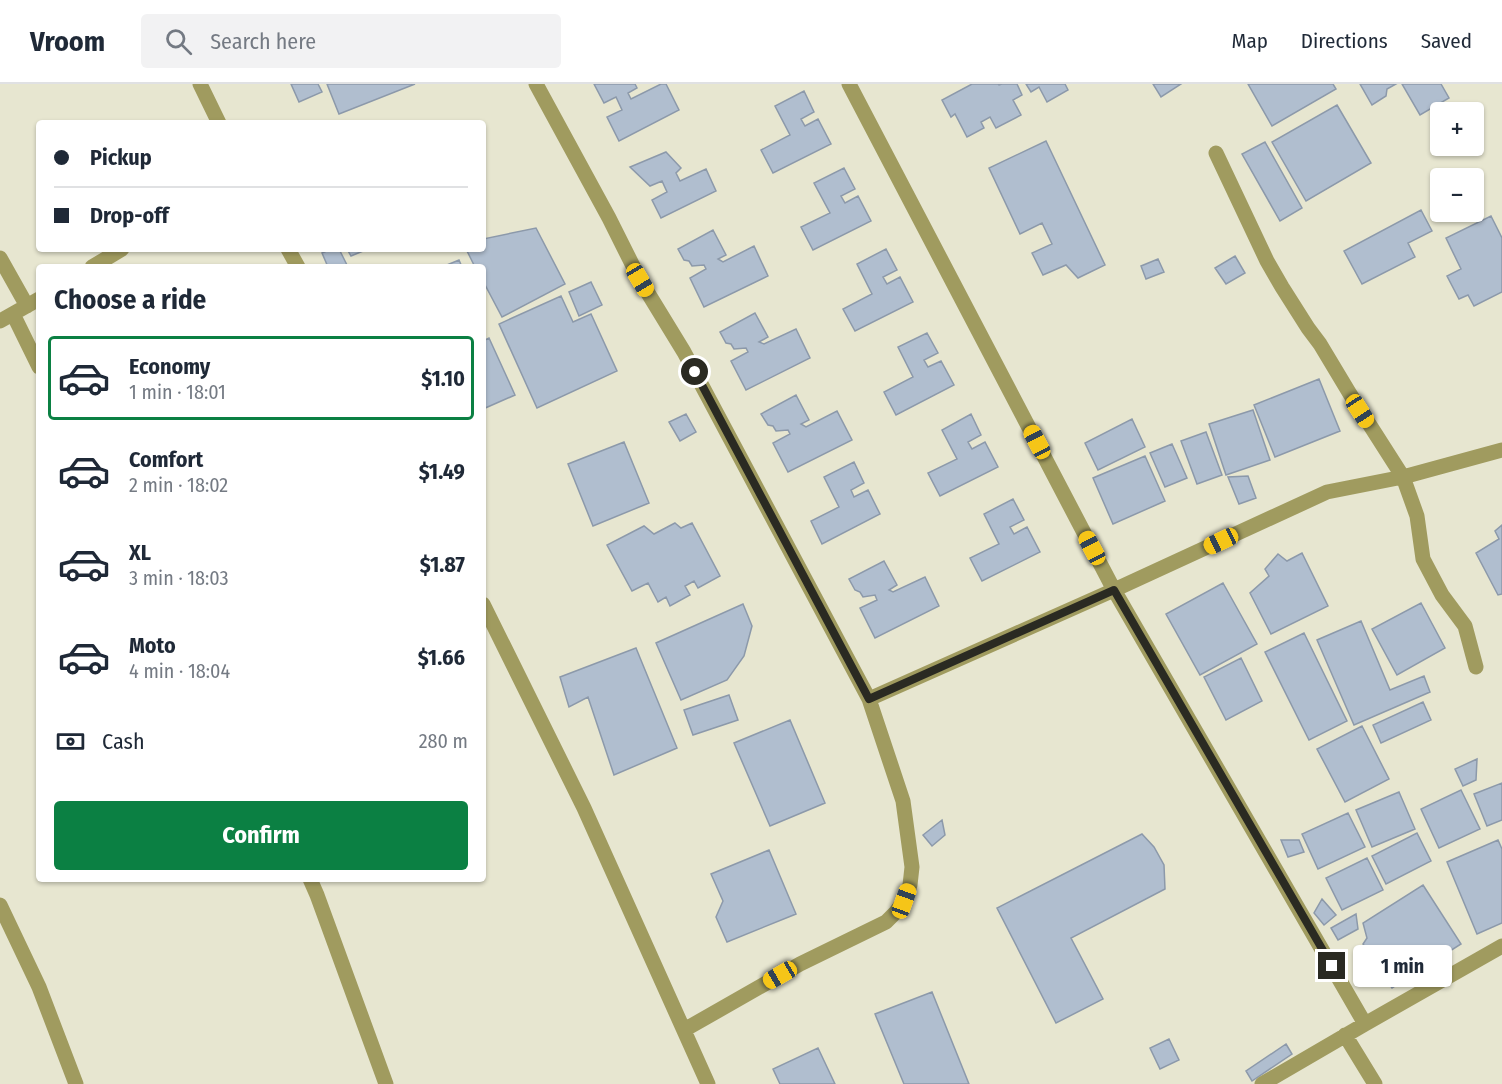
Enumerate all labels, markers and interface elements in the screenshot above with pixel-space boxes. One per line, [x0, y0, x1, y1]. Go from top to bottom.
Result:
search box [141, 14, 561, 68]
text: Vroom [30, 25, 105, 58]
icon: search [162, 25, 195, 58]
text: Search here [210, 28, 316, 55]
text: Map [1231, 28, 1268, 54]
text: Directions [1301, 28, 1388, 54]
text: Saved [1421, 28, 1472, 54]
map controls [1430, 102, 1484, 222]
button: + [1430, 102, 1484, 156]
text: Pickup [90, 144, 152, 171]
button: − [1430, 168, 1484, 222]
text: Drop-off [90, 202, 169, 229]
car [623, 260, 657, 300]
text: Choose a ride [54, 284, 206, 316]
icon: car [57, 351, 111, 405]
text: Economy [129, 353, 210, 380]
route start [681, 358, 708, 385]
text: $1.10 [421, 365, 465, 392]
text: 1 min · 18:01 [129, 380, 226, 404]
car [1343, 391, 1377, 431]
car [1021, 422, 1053, 462]
icon: car [57, 444, 111, 498]
text: Comfort [129, 446, 203, 473]
text: $1.49 [419, 458, 465, 485]
text: 2 min · 18:02 [129, 473, 228, 497]
car [1201, 525, 1241, 557]
car [1076, 528, 1108, 568]
icon: car [57, 537, 111, 591]
text: XL [129, 539, 151, 566]
text: $1.87 [420, 551, 465, 578]
text: 3 min · 18:03 [129, 566, 229, 590]
icon: car [57, 630, 111, 684]
text: Moto [129, 632, 176, 659]
text: $1.66 [418, 644, 465, 671]
text: 4 min · 18:04 [129, 659, 230, 683]
icon: cash [54, 725, 87, 758]
text: Cash [102, 728, 145, 755]
text: 280 m [419, 729, 468, 753]
button: Confirm [54, 801, 468, 870]
car [889, 881, 919, 921]
callout: 1 min [1353, 945, 1452, 987]
route end [1318, 952, 1345, 979]
text: 1 min [1381, 954, 1424, 978]
car [760, 958, 800, 992]

